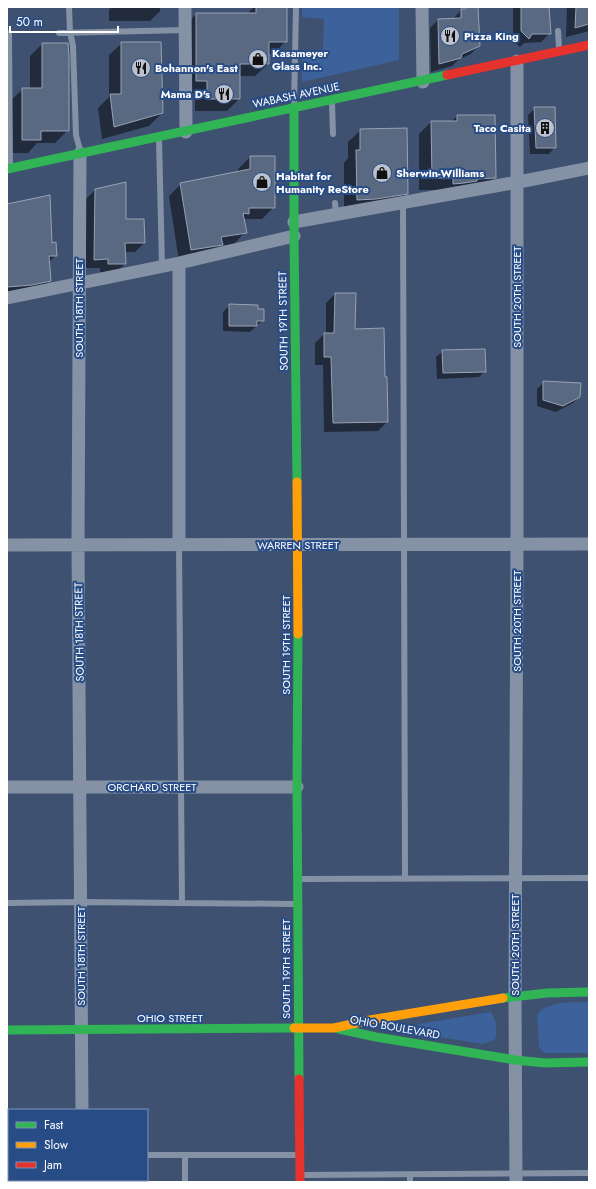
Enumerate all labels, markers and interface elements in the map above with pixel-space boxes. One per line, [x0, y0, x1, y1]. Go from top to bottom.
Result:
scale bar [10, 8, 118, 34]
text: 50 m [16, 13, 43, 31]
restaurant icon: Pizza King [439, 25, 461, 47]
place label: Pizza King [464, 28, 519, 44]
place label: Kasameyer Glass Inc. [272, 45, 329, 74]
shop icon: Kasameyer Glass Inc. [247, 48, 269, 70]
restaurant icon: Bohannon's East [130, 57, 152, 79]
place label: Bohannon's East [155, 60, 238, 76]
street label: WABASH AVENUE [251, 78, 341, 112]
restaurant icon: Mama D's [213, 83, 235, 105]
place label: Mama D's [161, 86, 210, 102]
building icon: Taco Casita [534, 117, 556, 139]
place label: Taco Casita [474, 120, 531, 136]
shop icon: Sherwin-Williams [371, 162, 393, 184]
place label: Sherwin-Williams [396, 165, 484, 181]
place label: Habitat for Humanity ReStore [276, 168, 369, 197]
shop icon: Habitat for Humanity ReStore [251, 171, 273, 193]
street label: SOUTH 20TH STREET [509, 246, 525, 348]
street label: SOUTH 18TH STREET [71, 258, 87, 358]
street label: SOUTH 19TH STREET [274, 271, 292, 371]
street label: WARREN STREET [257, 537, 339, 553]
street label: SOUTH 20TH STREET [509, 570, 525, 672]
street label: SOUTH 18TH STREET [70, 582, 88, 682]
street label: SOUTH 19TH STREET [278, 595, 294, 695]
street label: ORCHARD STREET [108, 779, 196, 795]
street label: SOUTH 20TH STREET [507, 894, 523, 996]
street label: SOUTH 18TH STREET [73, 906, 89, 1006]
street label: SOUTH 19TH STREET [278, 919, 294, 1019]
street label: OHIO STREET [137, 1010, 203, 1026]
street label: OHIO BOULEVARD [349, 1011, 442, 1043]
legend [8, 1109, 148, 1181]
text: Fast [44, 1116, 63, 1134]
text: Slow [44, 1136, 69, 1154]
text: Jam [42, 1156, 62, 1174]

